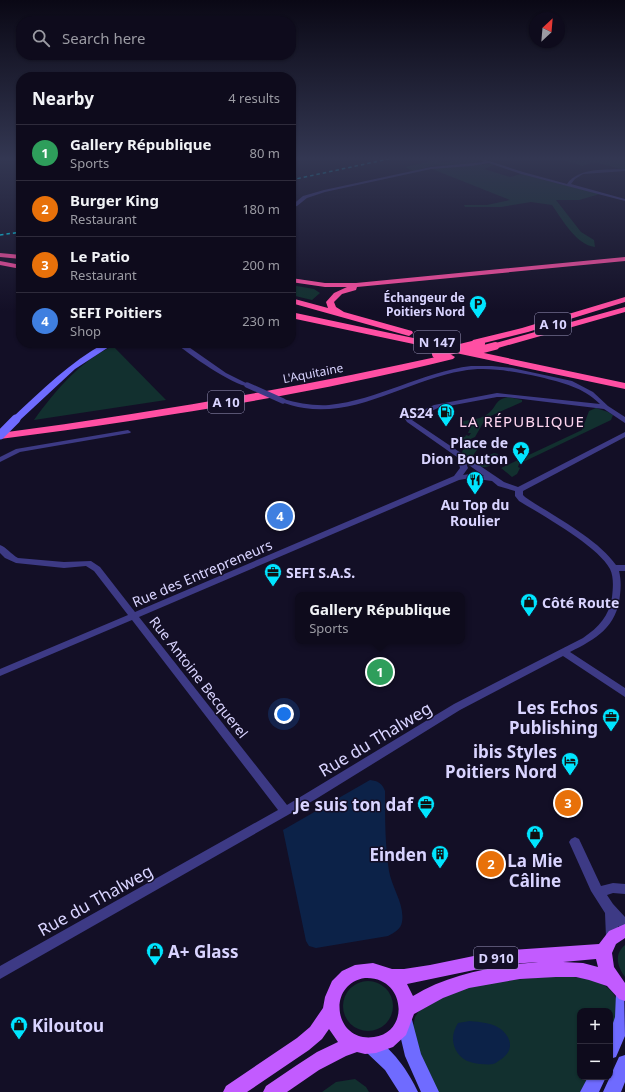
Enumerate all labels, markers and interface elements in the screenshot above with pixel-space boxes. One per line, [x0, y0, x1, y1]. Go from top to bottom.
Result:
north arrow [529, 12, 565, 48]
search box [16, 16, 296, 60]
icon: search [30, 27, 52, 49]
text: Search here [62, 28, 145, 48]
text: Nearby [32, 87, 94, 110]
text: 4 results [228, 89, 280, 107]
text: Gallery République [70, 134, 212, 154]
text: 1 [41, 144, 49, 162]
text: 80 m [250, 144, 280, 162]
text: Sports [70, 154, 109, 172]
text: Burger King [70, 190, 159, 210]
text: 2 [41, 200, 49, 218]
text: 180 m [242, 200, 280, 218]
text: Restaurant [70, 210, 137, 228]
text: Le Patio [70, 246, 130, 266]
text: 3 [41, 256, 49, 274]
text: 200 m [242, 256, 280, 274]
text: Restaurant [70, 266, 137, 284]
place label: Échangeur de Poitiers Nord [384, 289, 465, 320]
parking icon: Échangeur de Poitiers Nord [468, 294, 488, 319]
text: SEFI Poitiers [70, 302, 162, 322]
text: 4 [41, 312, 49, 330]
text: 230 m [242, 312, 280, 330]
road number: A 10 [535, 313, 571, 335]
text: Shop [70, 322, 101, 340]
road number: N 147 [414, 331, 460, 353]
street label: L'Aquitaine [281, 359, 345, 387]
road number: A 10 [208, 391, 244, 413]
fuel station icon: AS24 [436, 402, 456, 427]
place label: AS24 [400, 403, 433, 422]
district label: LA RÉPUBLIQUE [459, 411, 585, 431]
place label: Place de Dion Bouton [421, 433, 508, 468]
place icon: Place de Dion Bouton [511, 440, 531, 465]
restaurant icon: Au Top du Roulier [465, 470, 485, 495]
place label: Au Top du Roulier [441, 495, 509, 530]
pin: 4 [267, 501, 293, 531]
street label: Rue des Entrepreneurs [129, 535, 275, 611]
office icon: SEFI S.A.S. [263, 562, 283, 587]
place label: SEFI S.A.S. [286, 563, 355, 582]
popup [295, 592, 465, 644]
shop icon: Côté Route [519, 592, 539, 617]
place label: Côté Route [542, 593, 619, 612]
text: Gallery République [309, 599, 451, 619]
street label: Rue Antoine Becquerel [145, 612, 253, 742]
text: Sports [309, 619, 349, 637]
pin: 1 [367, 657, 393, 687]
street label: Rue du Thalweg [314, 696, 436, 782]
place label: Les Echos Publishing [509, 696, 598, 739]
your location [274, 704, 294, 724]
office icon: Les Echos Publishing [601, 707, 621, 732]
place label: ibis Styles Poitiers Nord [445, 740, 557, 783]
hotel icon: ibis Styles Poitiers Nord [560, 751, 580, 776]
pin: 3 [555, 788, 581, 818]
place label: Je suis ton daf [292, 793, 414, 816]
office icon: Je suis ton daf [416, 794, 436, 819]
shop icon: La Mie Câline [525, 824, 545, 849]
place label: Einden [369, 843, 427, 866]
building icon: Einden [430, 844, 450, 869]
pin: 2 [478, 849, 504, 879]
place label: La Mie Câline [507, 849, 563, 892]
street label: Rue du Thalweg [34, 859, 156, 941]
place label: A+ Glass [168, 940, 239, 963]
shop icon: A+ Glass [145, 941, 165, 966]
road number: D 910 [474, 947, 518, 969]
map controls [577, 1008, 613, 1080]
button: + [577, 1008, 613, 1044]
place label: Kiloutou [32, 1014, 104, 1037]
shop icon: Kiloutou [9, 1015, 29, 1040]
button: − [577, 1044, 613, 1080]

